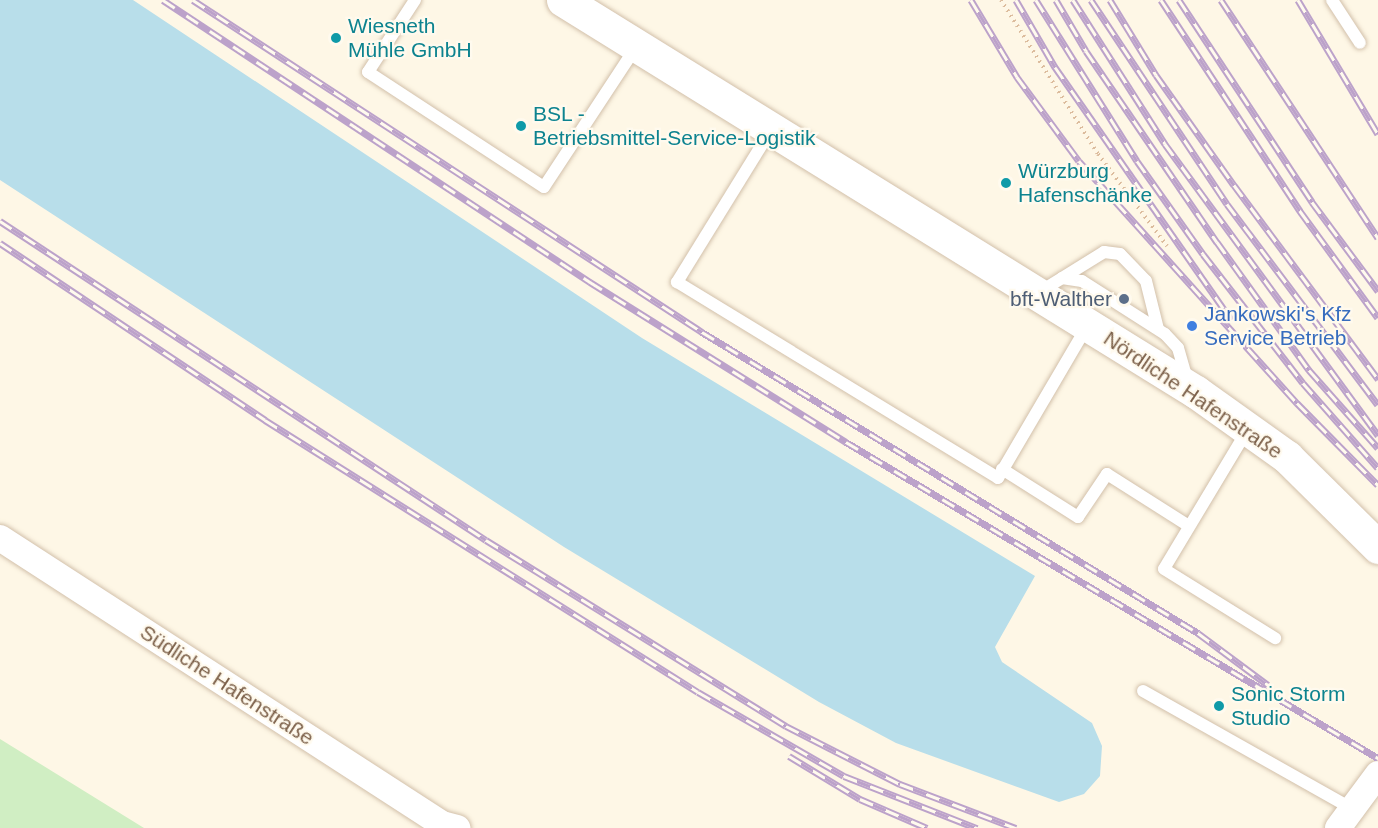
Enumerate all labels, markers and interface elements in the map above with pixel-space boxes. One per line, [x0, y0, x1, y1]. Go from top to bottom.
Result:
place label: Wiesneth Mühle GmbH [348, 13, 472, 63]
marker: Wiesneth Mühle GmbH [329, 31, 343, 45]
place label: BSL - Betriebsmittel-Service-Logistik [533, 101, 815, 151]
marker: BSL - Betriebsmittel-Service-Logistik [514, 119, 528, 133]
place label: Würzburg Hafenschänke [1018, 158, 1152, 208]
marker: Würzburg Hafenschänke [999, 176, 1013, 190]
place label: bft-Walther [1010, 286, 1112, 312]
marker: bft-Walther [1117, 292, 1131, 306]
place label: Jankowski's Kfz Service Betrieb [1204, 301, 1352, 351]
marker: Jankowski's Kfz Service Betrieb [1185, 319, 1199, 333]
street label: Nördliche Hafenstraße [1099, 326, 1287, 464]
street label: Südliche Hafenstraße [135, 619, 319, 751]
place label: Sonic Storm Studio [1231, 681, 1345, 731]
marker: Sonic Storm Studio [1212, 699, 1226, 713]

